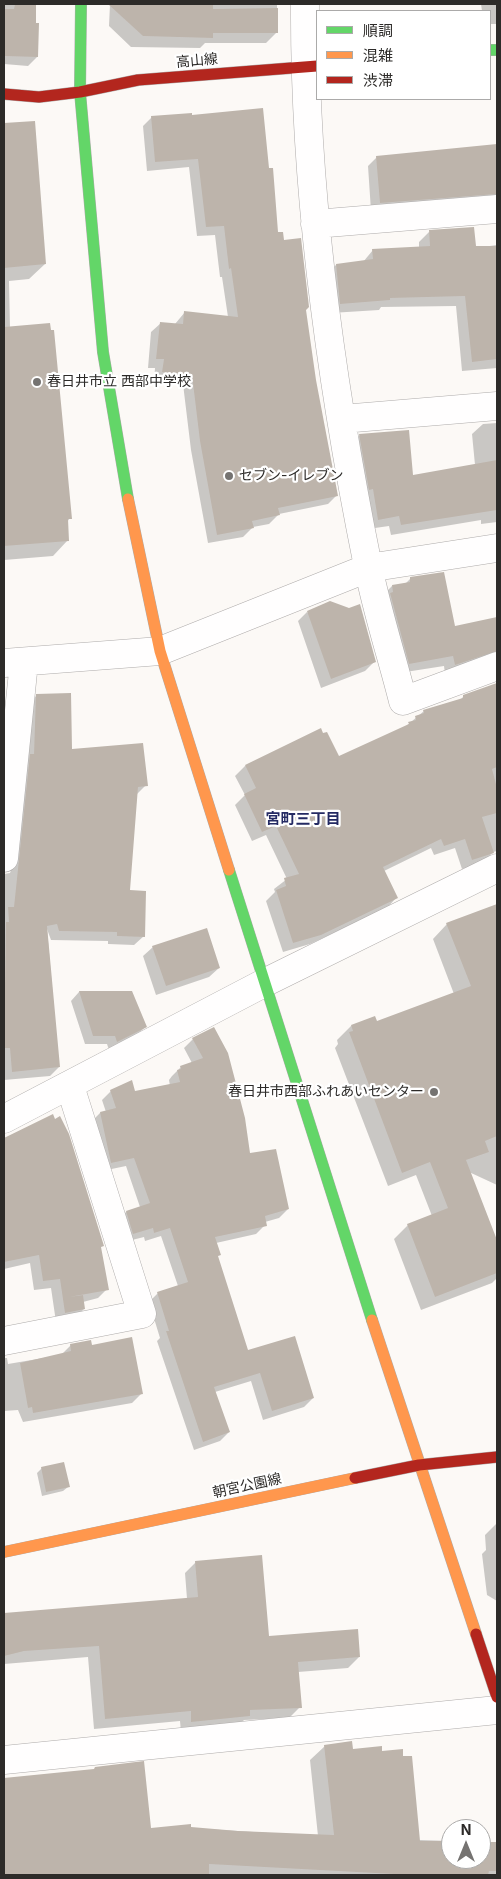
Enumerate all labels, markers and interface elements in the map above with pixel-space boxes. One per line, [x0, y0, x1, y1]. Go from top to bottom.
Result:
legend [316, 10, 491, 100]
text: 順調 [363, 21, 393, 40]
text: 混雑 [363, 46, 393, 65]
street label: 高山線 [175, 51, 219, 71]
text: 渋滞 [363, 71, 393, 90]
place label: 春日井市立 西部中学校 [47, 374, 191, 390]
marker: 春日井市立 西部中学校 [31, 376, 43, 388]
place label: セブン-イレブン [239, 468, 343, 484]
marker: セブン-イレブン [223, 470, 235, 482]
district label: 宮町三丁目 [266, 810, 340, 828]
place label: 春日井市西部ふれあいセンター [228, 1084, 424, 1100]
marker: 春日井市西部ふれあいセンター [428, 1086, 440, 1098]
street label: 朝宮公園線 [211, 1471, 283, 1501]
north arrow [441, 1819, 491, 1869]
text: N [461, 1821, 471, 1838]

